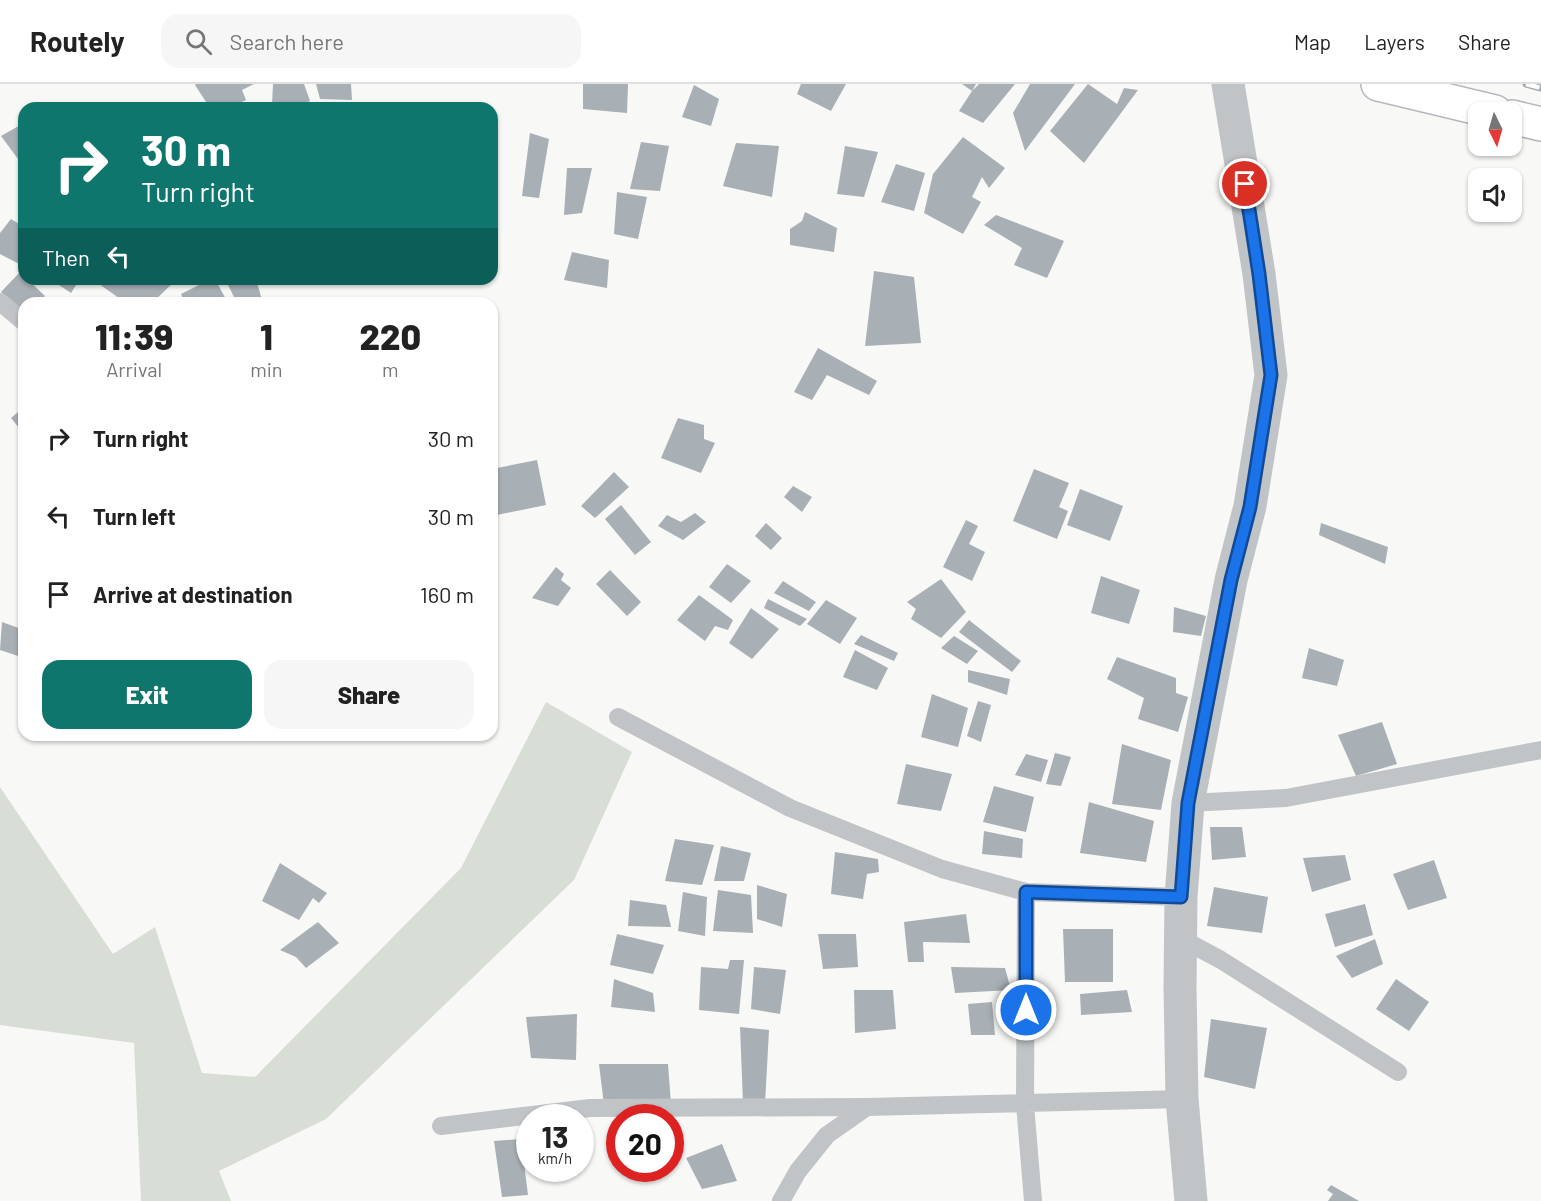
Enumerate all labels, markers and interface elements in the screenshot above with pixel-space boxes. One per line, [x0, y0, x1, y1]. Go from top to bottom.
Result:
search box [161, 14, 581, 68]
text: Routely [30, 24, 125, 58]
icon: search [182, 25, 215, 58]
text: Search here [230, 28, 344, 54]
text: Map [1294, 29, 1331, 54]
text: Layers [1364, 29, 1425, 54]
text: Share [1458, 29, 1511, 54]
north arrow [1468, 102, 1522, 156]
map controls [1468, 102, 1522, 222]
text: 30 m [141, 124, 231, 174]
icon: right [42, 126, 120, 204]
pin [1219, 158, 1270, 209]
icon: arrive [1228, 167, 1261, 200]
button: sound [1468, 168, 1522, 222]
text: Turn right [141, 175, 255, 207]
icon: left [102, 240, 135, 273]
text: Then [42, 244, 90, 270]
text: 11:39 [95, 314, 173, 357]
text: 1 [260, 314, 273, 357]
text: 220 [360, 314, 421, 357]
text: Arrival [106, 357, 162, 381]
text: min [250, 357, 283, 381]
text: m [382, 357, 399, 381]
icon: right [42, 422, 75, 455]
text: Turn right [93, 425, 188, 451]
text: 30 m [428, 425, 474, 451]
icon: left [42, 500, 75, 533]
text: Turn left [93, 503, 176, 529]
text: 30 m [428, 503, 474, 529]
icon: arrive [42, 578, 75, 611]
text: Arrive at destination [93, 581, 292, 607]
text: 160 m [420, 581, 474, 607]
button: Exit [42, 660, 252, 729]
button: Share [264, 660, 474, 729]
position arrow [994, 978, 1058, 1042]
speed limit sign: 20 [606, 1104, 684, 1182]
text: 13 [542, 1118, 568, 1154]
text: km/h [538, 1149, 572, 1167]

